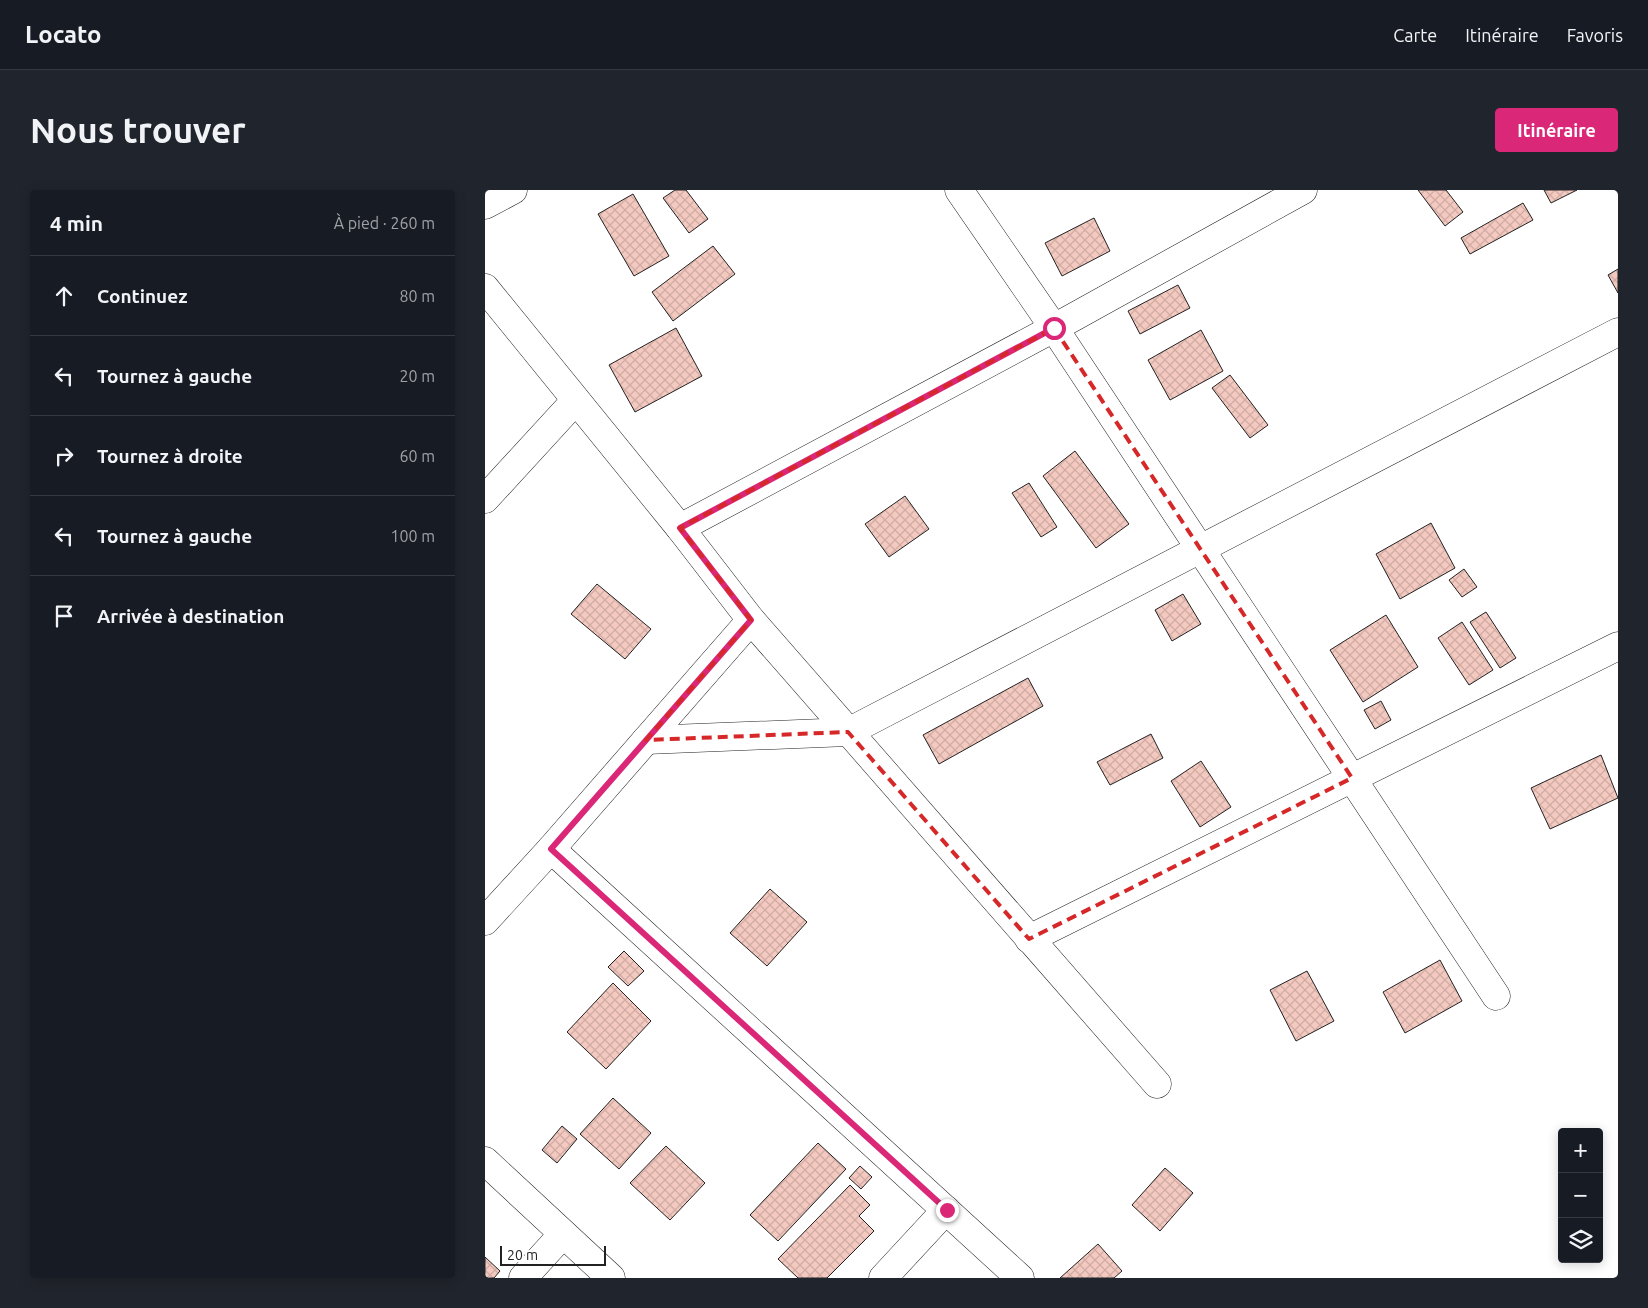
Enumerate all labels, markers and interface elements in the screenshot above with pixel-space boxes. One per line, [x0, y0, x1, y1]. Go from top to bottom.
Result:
text: Locato [25, 21, 101, 48]
text: Carte [1393, 25, 1437, 45]
text: Itinéraire [1465, 25, 1539, 45]
text: Favoris [1567, 25, 1623, 45]
button: Itinéraire [1495, 108, 1618, 152]
text: Nous trouver [30, 110, 246, 150]
text: 4 min [50, 211, 103, 235]
text: À pied · 260 m [334, 214, 435, 232]
icon: ahead [50, 282, 78, 310]
text: Continuez [97, 285, 187, 307]
text: 80 m [399, 287, 435, 305]
route start [1043, 317, 1066, 340]
icon: left [50, 362, 78, 390]
text: Tournez à gauche [97, 365, 252, 387]
text: 20 m [399, 367, 435, 385]
icon: right [50, 442, 78, 470]
text: Tournez à droite [97, 445, 243, 467]
text: 60 m [399, 447, 435, 465]
icon: left [50, 522, 78, 550]
text: Tournez à gauche [97, 525, 252, 547]
text: 100 m [390, 527, 435, 545]
icon: arrive [50, 602, 78, 630]
text: Arrivée à destination [97, 605, 284, 627]
map controls [1558, 1128, 1603, 1263]
button: + [1558, 1128, 1603, 1173]
button: − [1558, 1173, 1603, 1218]
route end [936, 1199, 959, 1222]
button: layers [1558, 1218, 1603, 1263]
scale bar [500, 1243, 606, 1266]
text: 20 m [507, 1247, 538, 1263]

